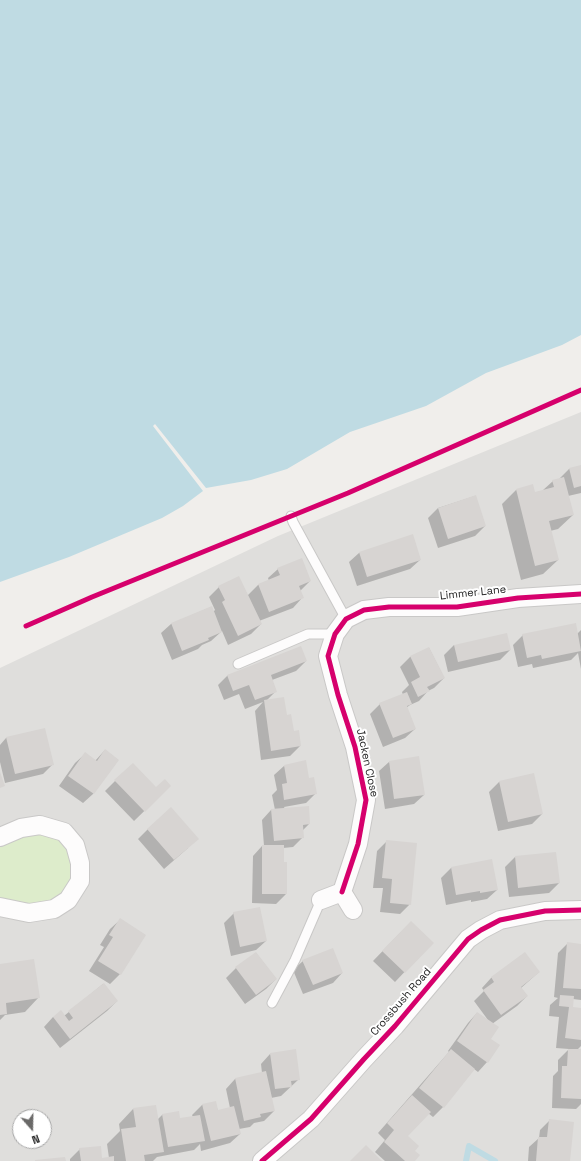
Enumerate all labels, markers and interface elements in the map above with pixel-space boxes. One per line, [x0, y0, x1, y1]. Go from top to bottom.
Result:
street label: Limmer Lane [439, 583, 507, 603]
street label: Jacken Close [353, 728, 381, 798]
street label: Crossbush Road [368, 965, 434, 1039]
north arrow [12, 1109, 52, 1149]
text: N [30, 1131, 42, 1147]

